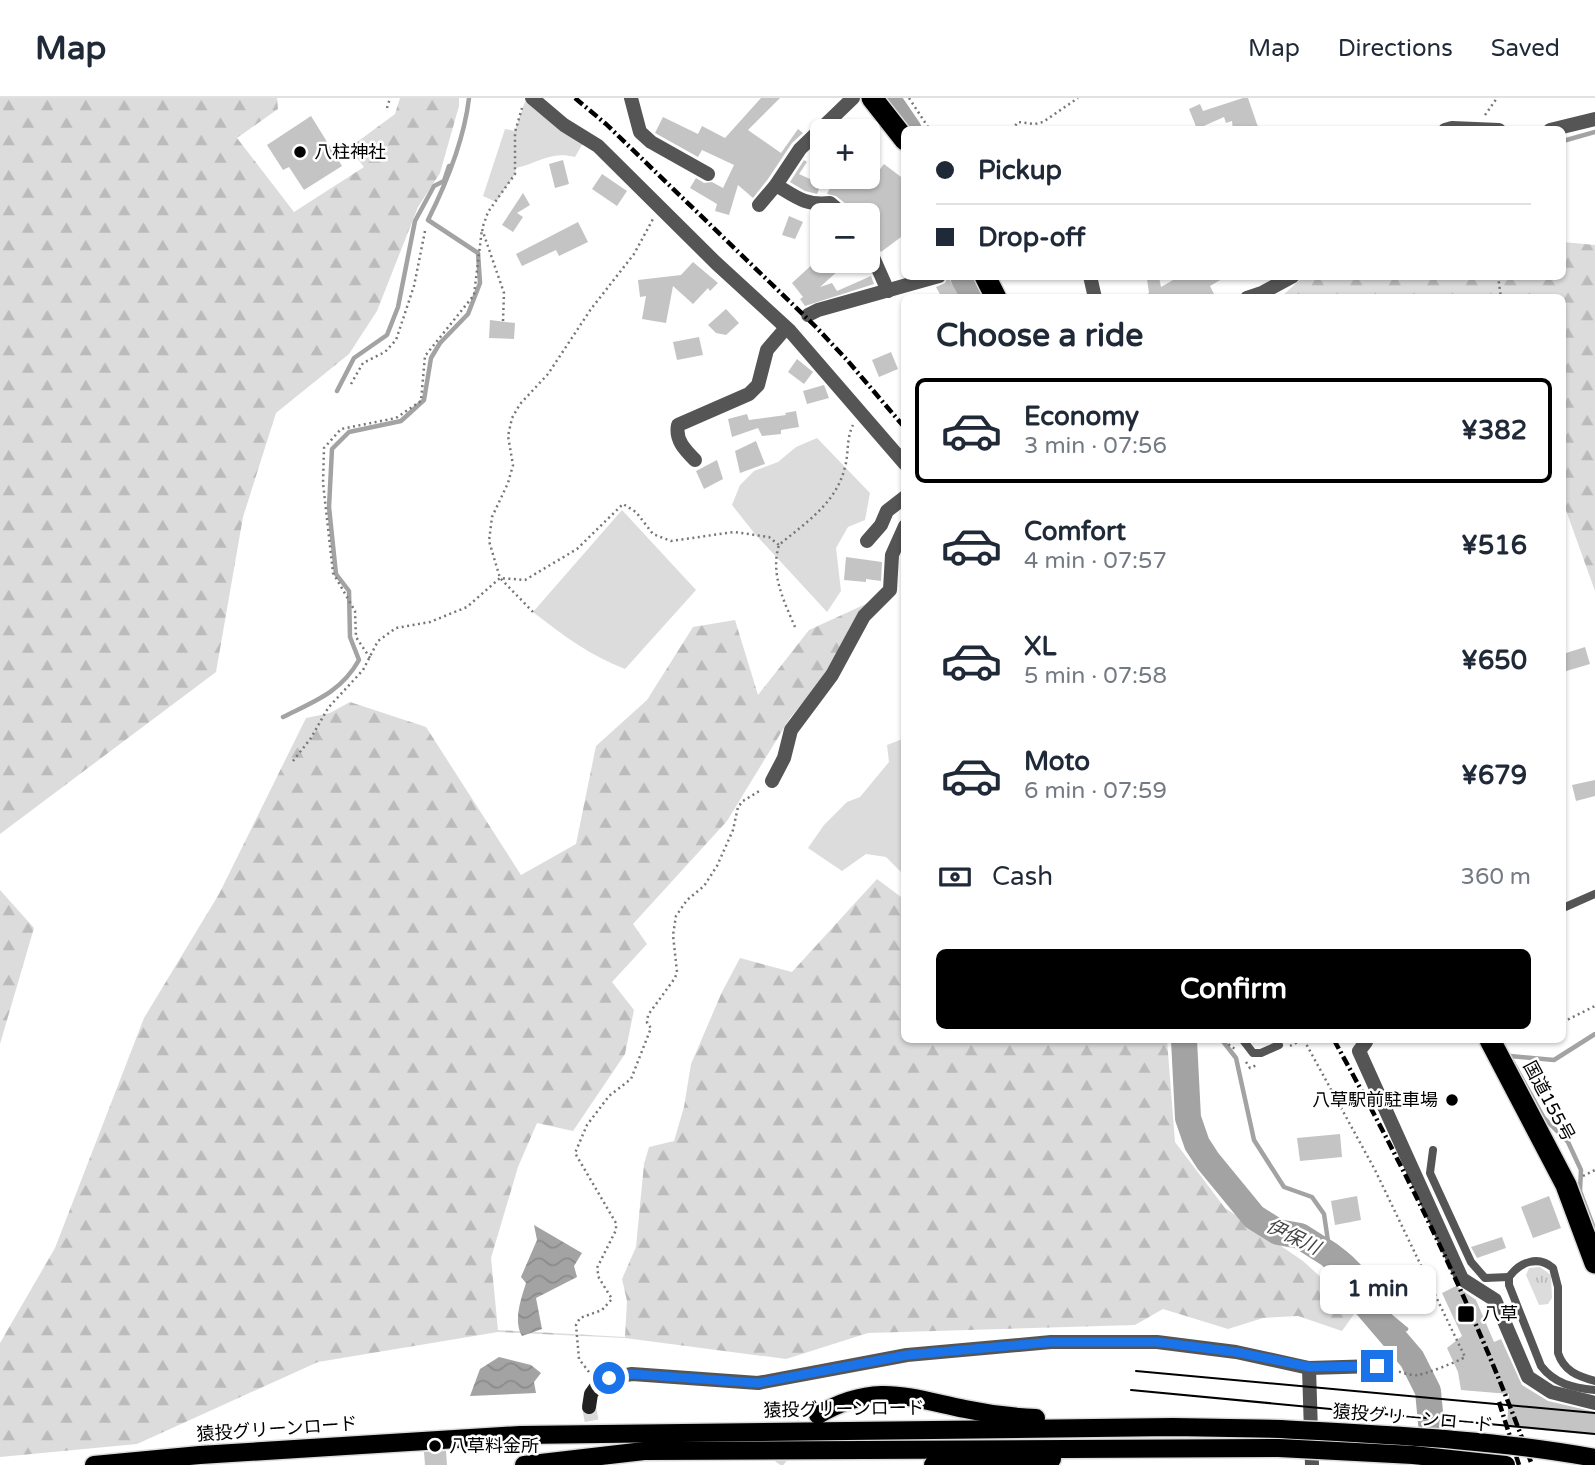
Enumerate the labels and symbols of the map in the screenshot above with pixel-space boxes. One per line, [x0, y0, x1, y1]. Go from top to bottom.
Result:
place label: 八柱神社 [314, 141, 386, 163]
marker: 八柱神社 [292, 144, 308, 160]
street label: 国道155号 [1519, 1057, 1579, 1145]
place label: 八草駅前駐車場 [1312, 1089, 1438, 1111]
marker: 八草駅前駐車場 [1444, 1092, 1460, 1108]
water label: 伊保川 [1263, 1215, 1325, 1260]
callout: 1 min [1319, 1264, 1435, 1314]
place label: 八草 [1482, 1303, 1518, 1325]
marker: 八草 [1456, 1304, 1476, 1324]
route end [1361, 1350, 1393, 1382]
route start [593, 1362, 625, 1394]
street label: 猿投グリーンロード [763, 1397, 925, 1421]
street label: 猿投グリーンロード [1332, 1400, 1494, 1436]
street label: 猿投グリーンロード [196, 1412, 358, 1446]
place label: 八草料金所 [449, 1435, 539, 1457]
marker: 八草料金所 [427, 1438, 443, 1454]

